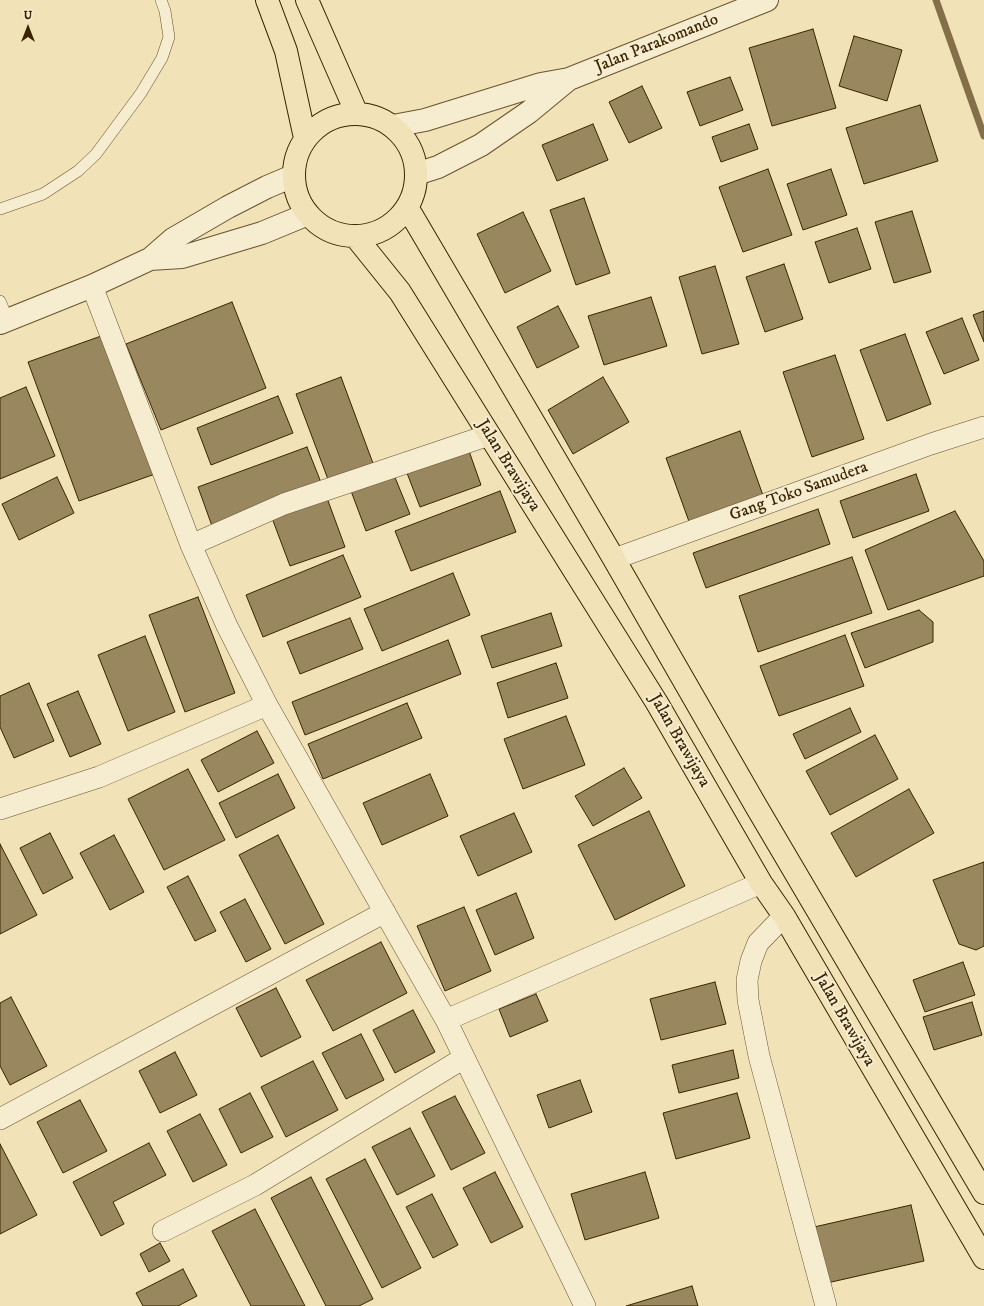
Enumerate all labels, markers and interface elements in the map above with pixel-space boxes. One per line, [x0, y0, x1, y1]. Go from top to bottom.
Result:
north arrow [8, 8, 48, 48]
text: U [24, 9, 32, 23]
street label: Jalan Parakomando [592, 10, 722, 78]
street label: Jalan Brawijaya [472, 416, 544, 516]
street label: Gang Toko Samudera [727, 458, 871, 526]
street label: Jalan Brawijaya [644, 691, 714, 791]
street label: Jalan Brawijaya [809, 970, 879, 1070]

